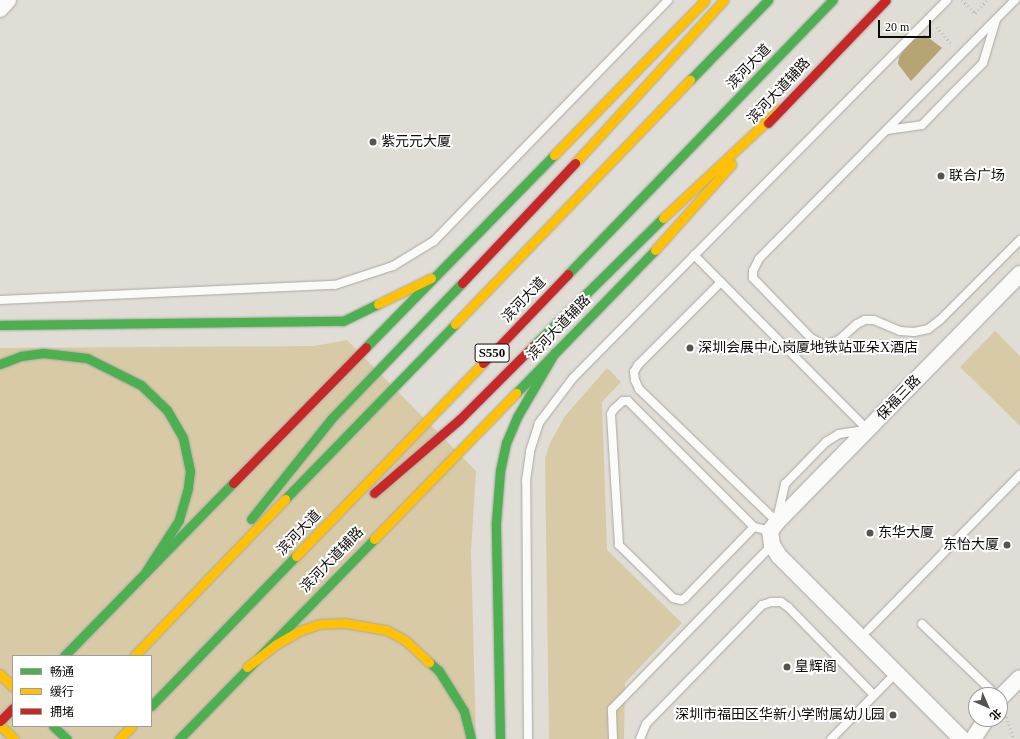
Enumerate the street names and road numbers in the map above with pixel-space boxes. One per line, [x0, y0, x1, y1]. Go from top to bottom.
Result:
street label: 滨河大道 [724, 41, 774, 93]
street label: 滨河大道辅路 [744, 55, 814, 127]
street label: 滨河大道 [499, 274, 549, 326]
street label: 滨河大道辅路 [524, 292, 594, 364]
road number: S550 [474, 342, 510, 364]
street label: 保福三路 [874, 372, 924, 424]
street label: 滨河大道 [274, 507, 324, 559]
street label: 滨河大道辅路 [297, 524, 367, 596]

